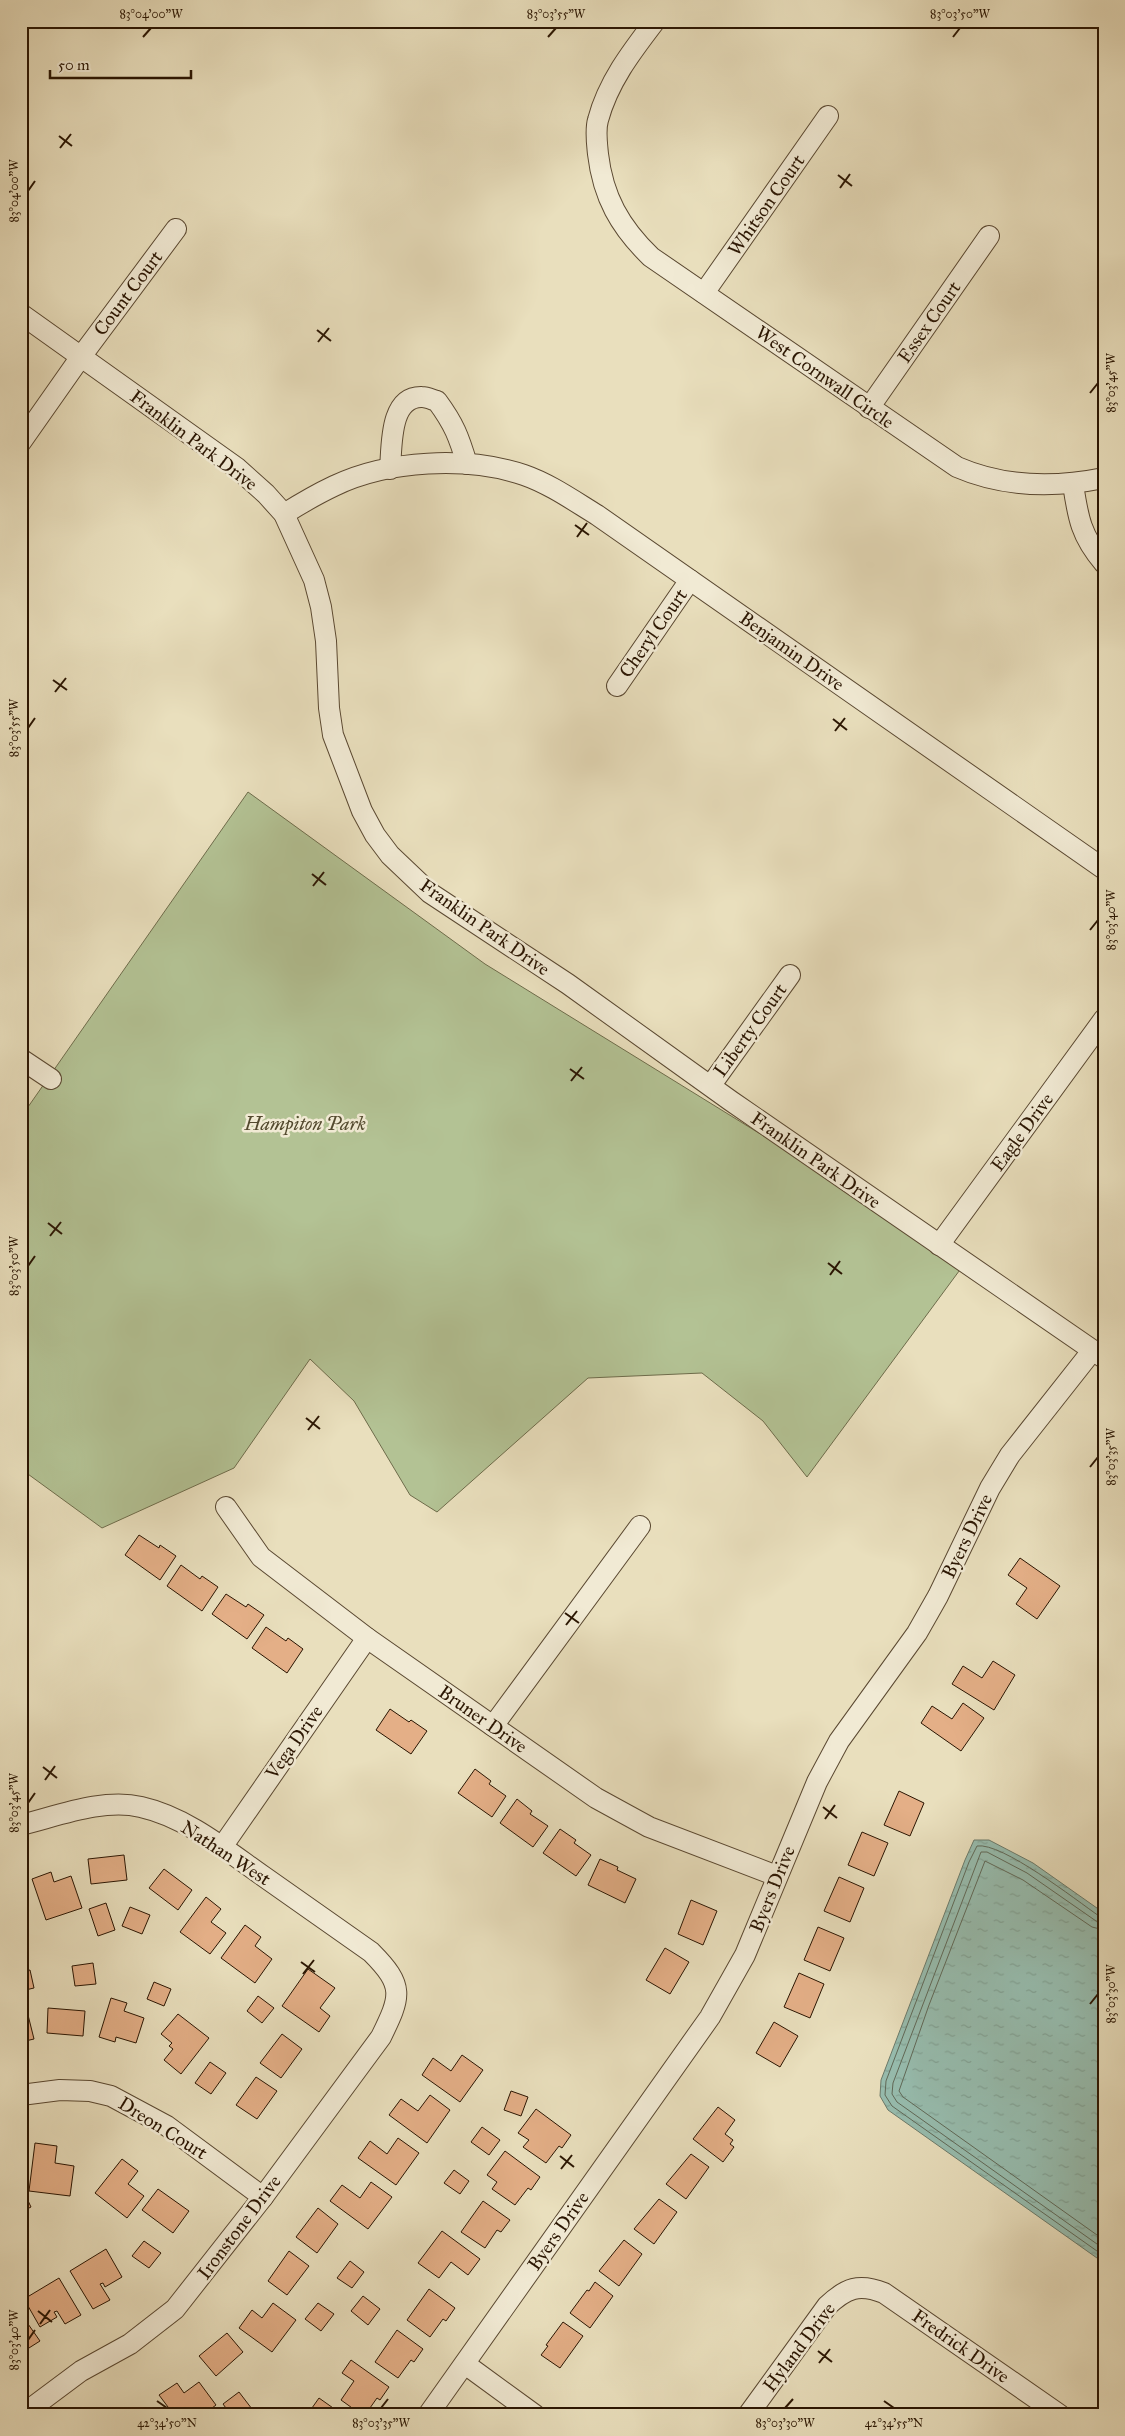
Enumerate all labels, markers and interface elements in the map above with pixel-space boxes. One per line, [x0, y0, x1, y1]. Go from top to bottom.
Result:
text: 83°04'00"W [119, 7, 183, 21]
text: 83°03'55"W [527, 7, 586, 21]
text: 83°03'50"W [930, 7, 991, 21]
scale bar [50, 48, 191, 80]
text: 50 m [58, 56, 90, 74]
street label: Whitson Court [723, 150, 809, 260]
text: 83°04'00"W [7, 159, 21, 223]
street label: Count Court [89, 246, 168, 340]
street label: Essex Court [892, 276, 966, 367]
street label: West Cornwall Circle [751, 321, 899, 433]
text: 83°03'45"W [1104, 353, 1118, 413]
street label: Franklin Park Drive [126, 385, 262, 495]
street label: Cheryl Court [614, 584, 692, 682]
street label: Benjamin Drive [735, 606, 849, 696]
text: 83°03'55"W [7, 698, 21, 757]
street label: Franklin Park Drive [416, 874, 554, 980]
text: 83°03'40"W [1104, 889, 1118, 950]
street label: Liberty Court [708, 979, 792, 1081]
street label: Eagle Drive [986, 1088, 1059, 1176]
street label: Franklin Park Drive [747, 1107, 885, 1213]
park label: Hampiton Park [243, 1112, 366, 1136]
text: 83°03'50"W [7, 1235, 21, 1296]
text: 83°03'35"W [1104, 1428, 1118, 1486]
street label: Byers Drive [937, 1490, 997, 1582]
street label: Bruner Drive [434, 1680, 532, 1758]
street label: Vega Drive [260, 1701, 329, 1785]
text: 83°03'45"W [7, 1773, 21, 1833]
street label: Nathan West [177, 1816, 275, 1891]
street label: Byers Drive [744, 1842, 800, 1936]
text: 83°03'30"W [1104, 1964, 1118, 2024]
street label: Dreon Court [114, 2092, 212, 2165]
street label: Ironstone Drive [192, 2170, 286, 2284]
street label: Byers Drive [522, 2187, 594, 2275]
street label: Hyland Drive [758, 2298, 840, 2396]
street label: Fredrick Drive [908, 2304, 1014, 2388]
text: 83°03'40"W [7, 2309, 21, 2370]
text: 42°34'50"N [137, 2416, 197, 2430]
text: 83°03'35"W [352, 2416, 410, 2430]
text: 83°03'30"W [755, 2416, 815, 2430]
text: 42°34'55"N [865, 2416, 923, 2430]

